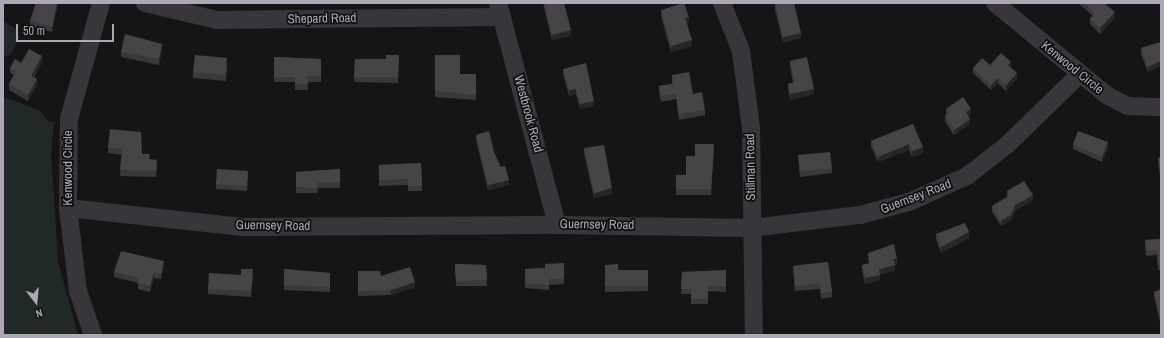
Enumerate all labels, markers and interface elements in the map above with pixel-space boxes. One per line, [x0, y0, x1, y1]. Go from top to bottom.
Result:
street label: Shepard Road [287, 11, 357, 27]
scale bar [18, 16, 116, 42]
text: 50 m [23, 23, 45, 39]
street label: Kenwood Circle [1038, 38, 1106, 98]
street label: Westbrook Road [510, 74, 546, 154]
street label: Kenwood Circle [60, 130, 76, 206]
street label: Stillman Road [743, 133, 759, 201]
street label: Guernsey Road [878, 176, 954, 218]
street label: Guernsey Road [560, 217, 634, 233]
street label: Guernsey Road [236, 218, 310, 234]
north arrow [16, 282, 56, 322]
text: N [34, 306, 44, 321]

